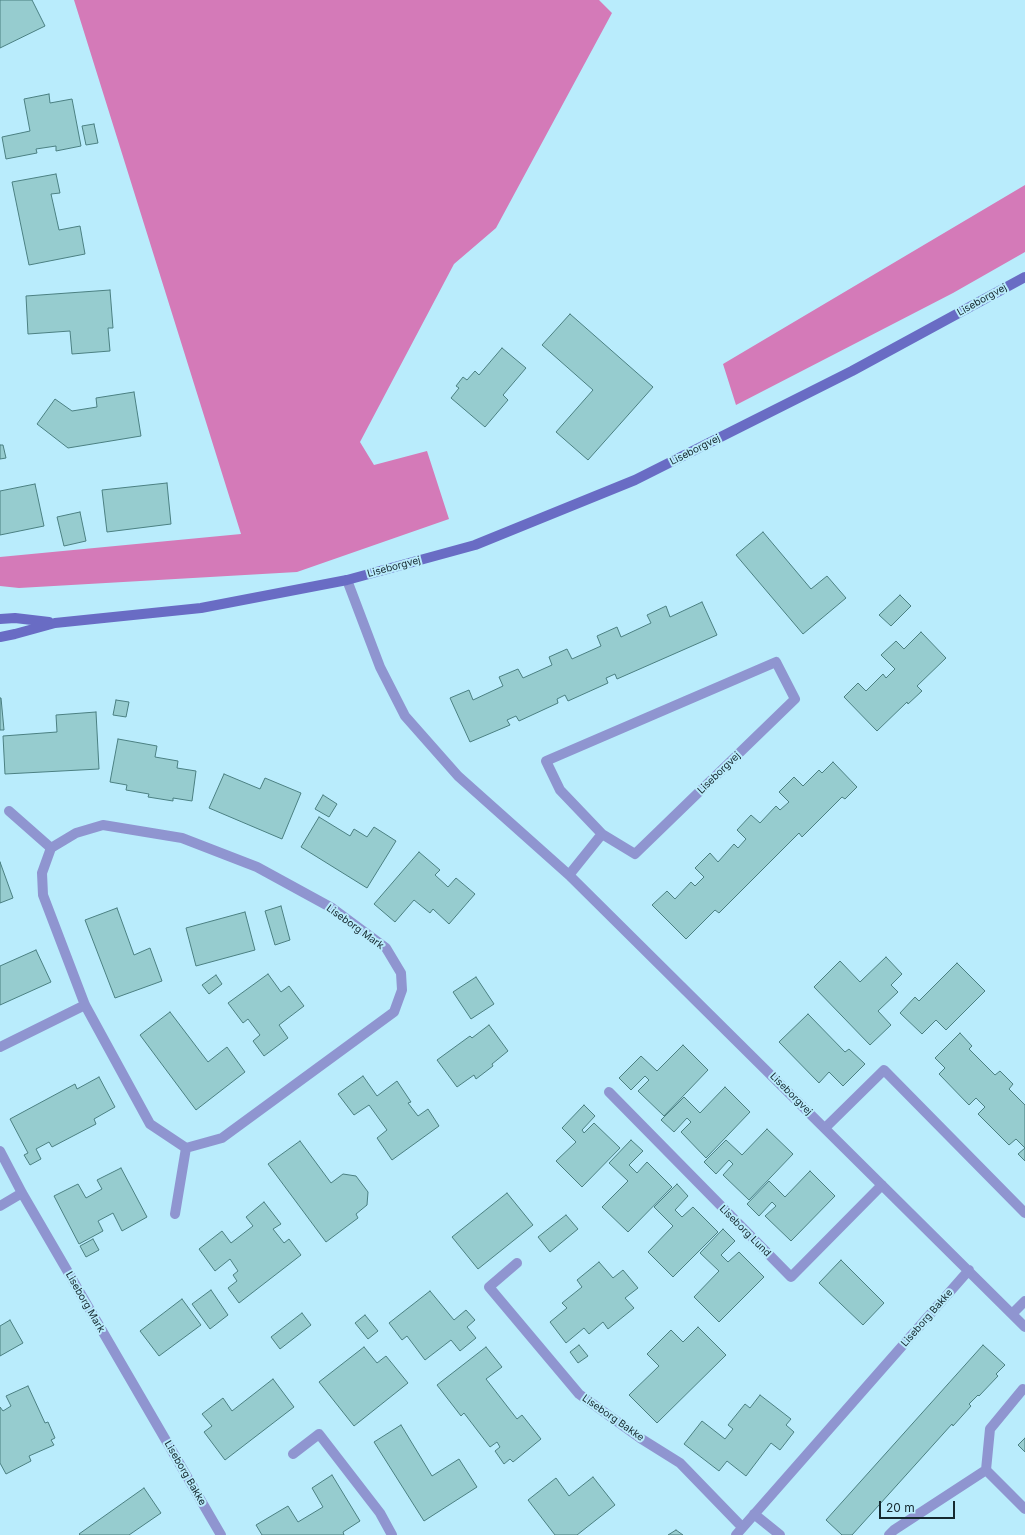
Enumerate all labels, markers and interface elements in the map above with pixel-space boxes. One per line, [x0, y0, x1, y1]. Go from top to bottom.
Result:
street label: Liseborgvej [955, 281, 1009, 319]
street label: Liseborgvej [668, 432, 722, 468]
street label: Liseborgvej [366, 554, 422, 580]
street label: Liseborgvej [695, 750, 743, 796]
street label: Liseborg Mark [324, 902, 386, 952]
street label: Liseborgvej [767, 1070, 815, 1118]
street label: Liseborg Lund [717, 1203, 773, 1259]
street label: Liseborg Mark [63, 1270, 107, 1334]
street label: Liseborg Bakke [899, 1287, 955, 1349]
street label: Liseborg Bakke [580, 1392, 646, 1444]
street label: Liseborg Bakke [162, 1439, 208, 1507]
scale bar [881, 1493, 957, 1519]
text: 20 m [886, 1500, 915, 1515]

